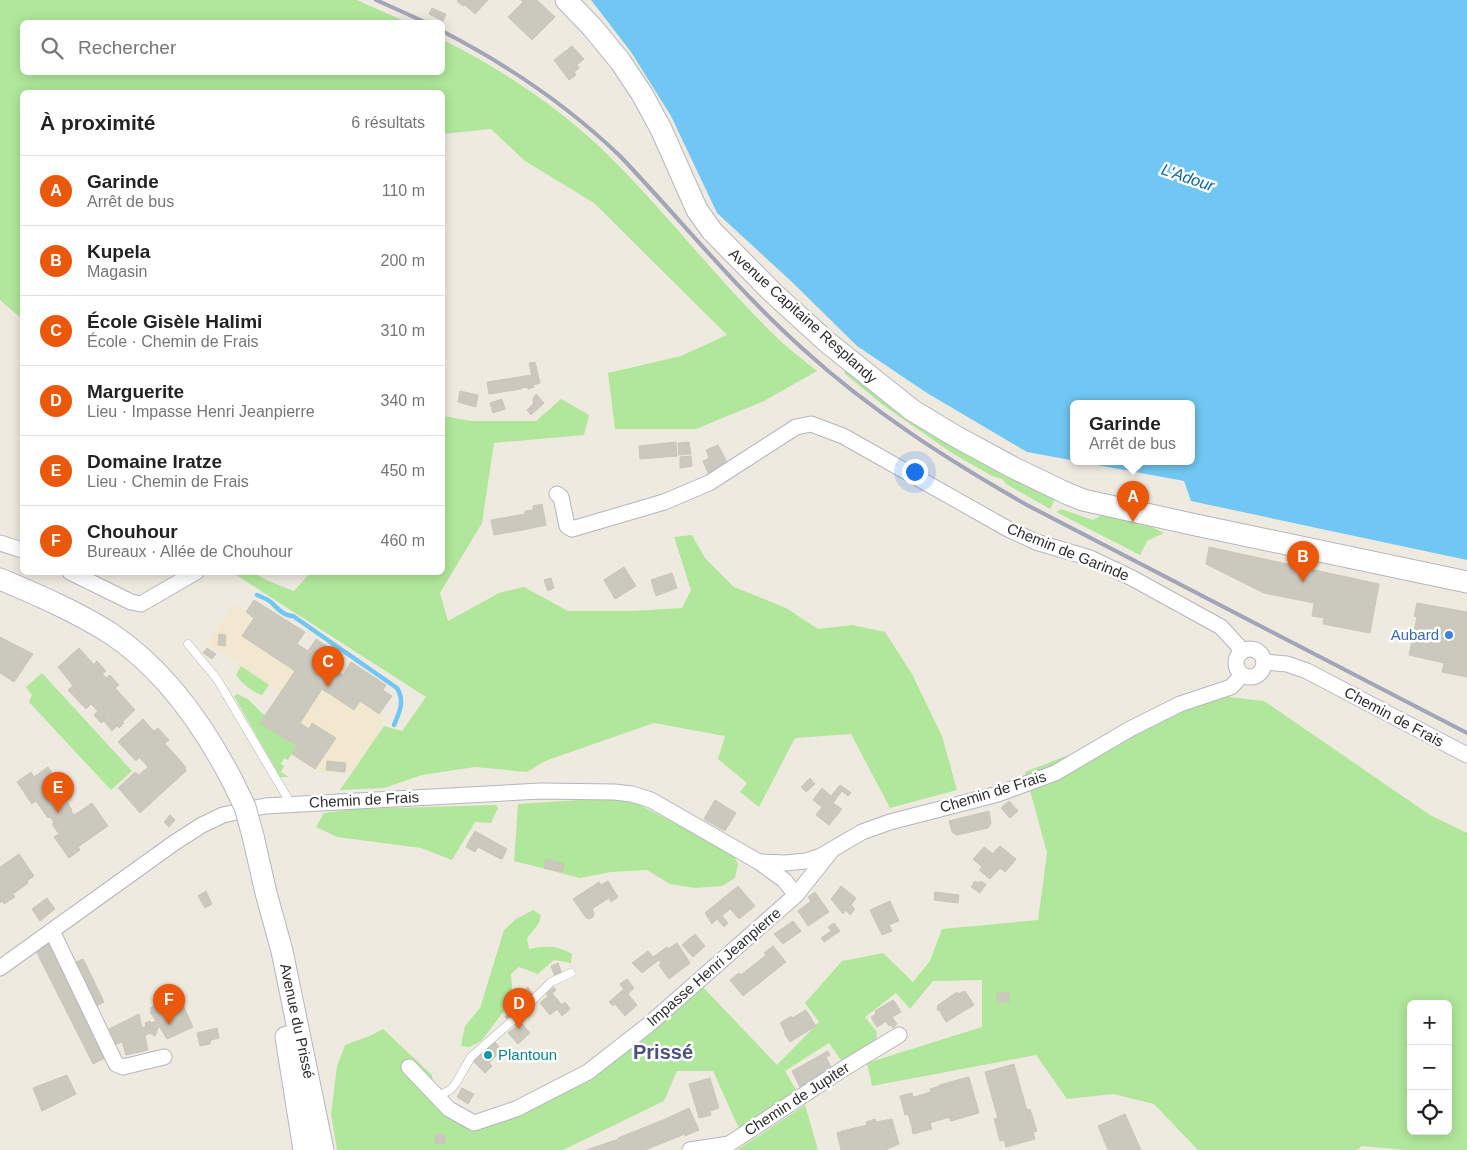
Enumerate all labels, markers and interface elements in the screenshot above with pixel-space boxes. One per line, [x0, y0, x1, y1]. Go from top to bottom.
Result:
search box [20, 20, 445, 75]
icon: search [38, 34, 66, 62]
text: Rechercher [78, 37, 176, 58]
text: À proximité [40, 111, 156, 134]
text: 6 résultats [351, 114, 425, 131]
water label: L'Adour [1159, 161, 1217, 195]
text: Garinde [87, 171, 159, 192]
text: A [50, 182, 62, 199]
text: 110 m [382, 182, 425, 199]
text: Arrêt de bus [87, 193, 174, 210]
text: Kupela [87, 241, 150, 262]
street label: Avenue Capitaine Resplandy [726, 245, 881, 387]
text: B [50, 252, 62, 269]
text: 200 m [381, 252, 425, 269]
text: Magasin [87, 263, 147, 280]
text: École Gisèle Halimi [87, 311, 262, 332]
text: C [50, 322, 62, 339]
text: 310 m [381, 322, 425, 339]
text: École · Chemin de Frais [87, 333, 259, 350]
text: Marguerite [87, 381, 184, 402]
text: D [50, 392, 62, 409]
text: 340 m [381, 392, 425, 409]
popup [1070, 400, 1195, 465]
text: Lieu · Impasse Henri Jeanpierre [87, 403, 315, 420]
text: Garinde [1089, 413, 1161, 434]
text: Arrêt de bus [1089, 435, 1176, 452]
text: Domaine Iratze [87, 451, 222, 472]
your location [902, 459, 928, 485]
text: E [51, 462, 61, 479]
text: 450 m [381, 462, 425, 479]
text: Lieu · Chemin de Frais [87, 473, 249, 490]
pin: A [1117, 481, 1149, 522]
street label: Chemin de Garinde [1005, 519, 1132, 584]
text: Chouhour [87, 521, 178, 542]
text: F [51, 532, 61, 549]
text: 460 m [381, 532, 425, 549]
pin: B [1287, 541, 1319, 582]
text: Bureaux · Allée de Chouhour [87, 543, 292, 560]
place label: Aubard [1391, 626, 1439, 643]
marker: Aubard [1443, 629, 1455, 641]
pin: C [312, 646, 344, 687]
street label: Chemin de Frais [1342, 683, 1447, 750]
street label: Chemin de Frais [938, 767, 1048, 816]
pin: E [42, 772, 74, 813]
street label: Chemin de Frais [309, 788, 419, 811]
street label: Impasse Henri Jeanpierre [643, 904, 784, 1029]
street label: Avenue du Prissé [277, 962, 318, 1080]
pin: F [153, 984, 185, 1025]
pin: D [503, 988, 535, 1029]
map controls [1407, 1000, 1452, 1135]
button: + [1407, 1000, 1452, 1045]
district label: Prissé [633, 1041, 693, 1063]
button: − [1407, 1045, 1452, 1090]
place label: Plantoun [498, 1046, 557, 1063]
marker: Plantoun [482, 1049, 494, 1061]
street label: Chemin de Jupiter [741, 1058, 852, 1139]
button: locate [1407, 1090, 1452, 1135]

